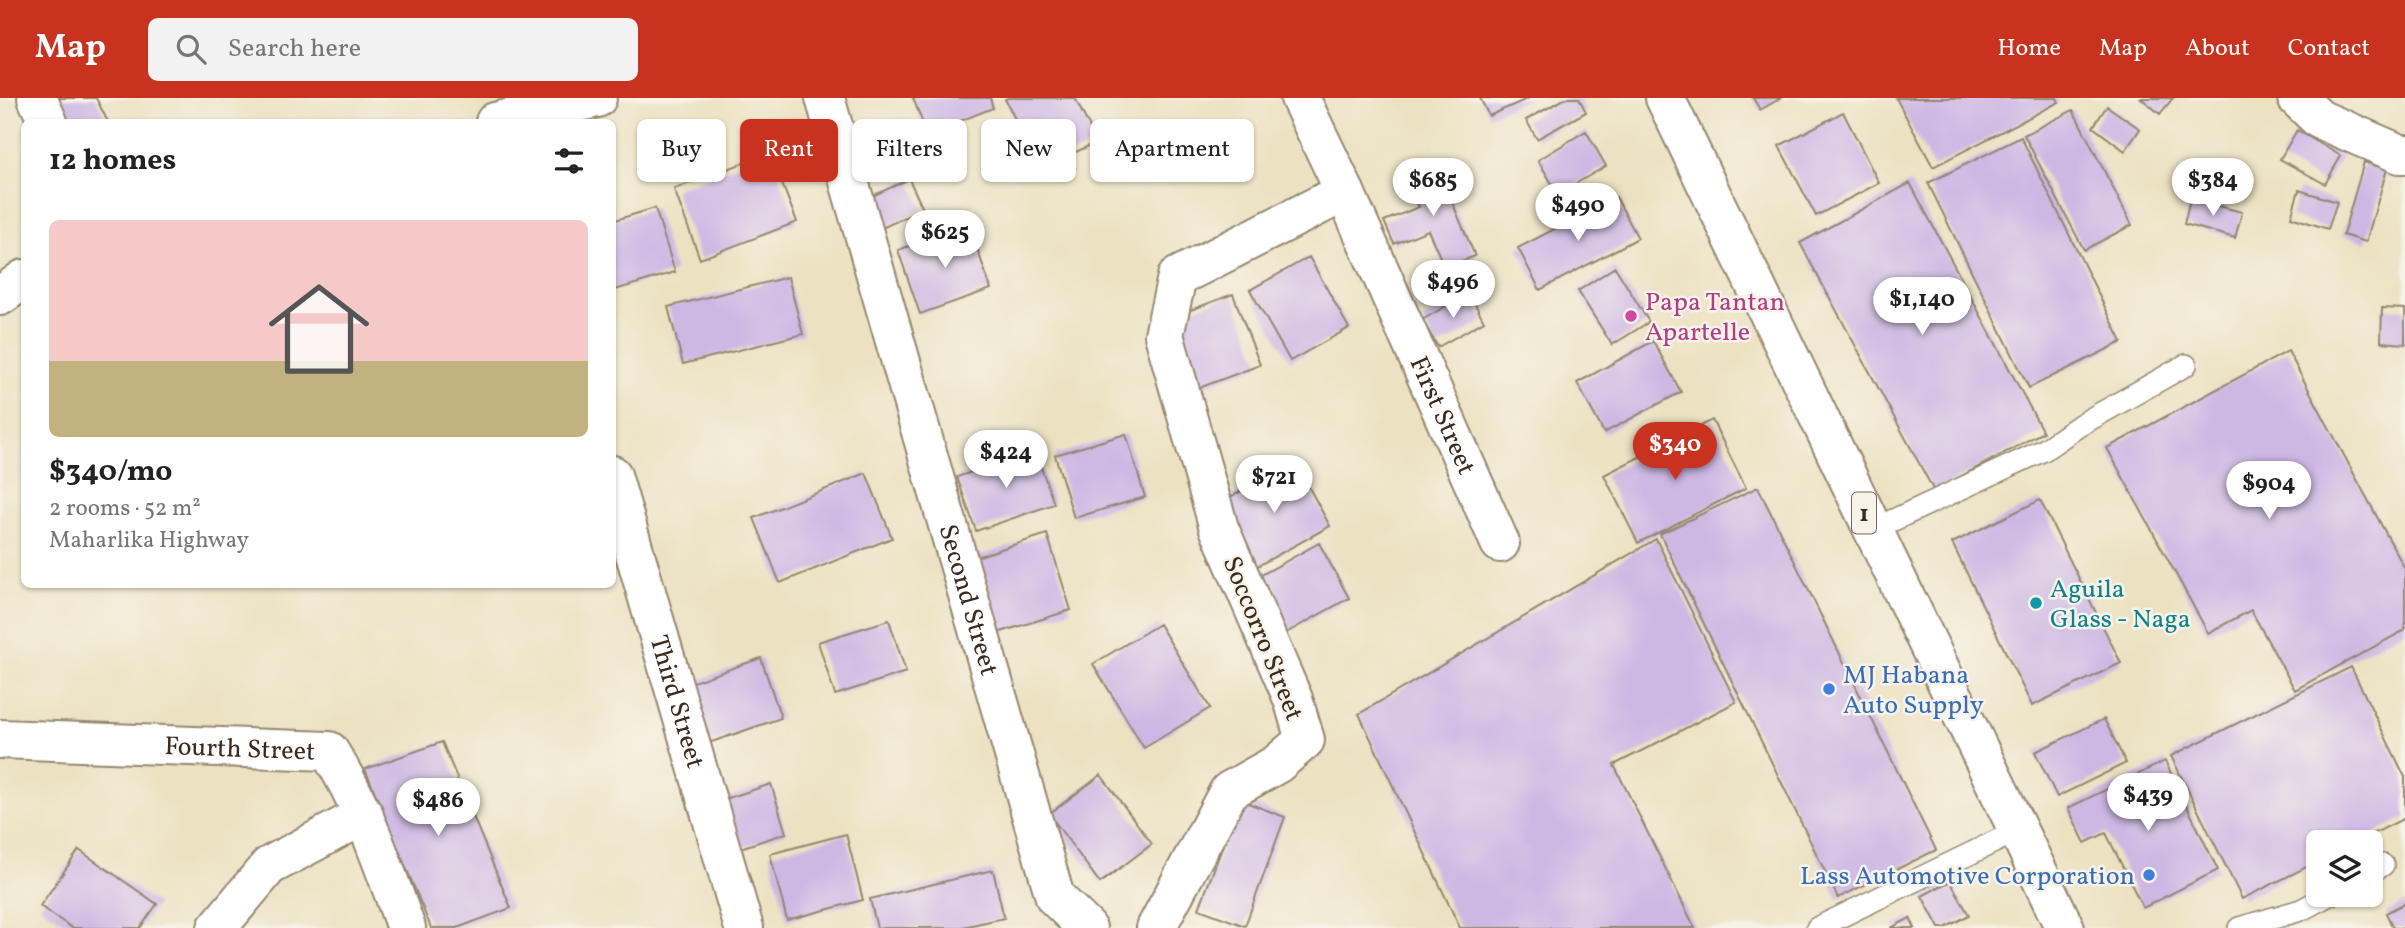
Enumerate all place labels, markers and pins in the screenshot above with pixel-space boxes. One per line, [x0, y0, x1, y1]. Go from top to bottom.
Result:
pin: $685 [1392, 158, 1474, 218]
pin: $384 [2172, 158, 2254, 218]
pin: $490 [1537, 184, 1619, 243]
pin: $625 [904, 211, 986, 270]
pin: $496 [1412, 260, 1494, 320]
pin: $1,140 [1865, 278, 1979, 337]
place label: Papa Tantan Apartelle [1645, 285, 1785, 351]
marker: Papa Tantan Apartelle [1623, 308, 1639, 324]
pin: $340 [1634, 422, 1716, 482]
pin: $424 [965, 430, 1047, 490]
pin: $721 [1233, 456, 1315, 515]
pin: $904 [2228, 462, 2310, 521]
place label: Aguila Glass - Naga [2050, 572, 2191, 638]
marker: Aguila Glass - Naga [2028, 595, 2044, 611]
place label: MJ Habana Auto Supply [1843, 658, 1984, 724]
marker: MJ Habana Auto Supply [1821, 681, 1837, 697]
pin: $439 [2107, 774, 2189, 833]
pin: $486 [397, 778, 479, 838]
place label: Lass Automotive Corporation [1800, 859, 2135, 895]
marker: Lass Automotive Corporation [2141, 867, 2157, 883]

